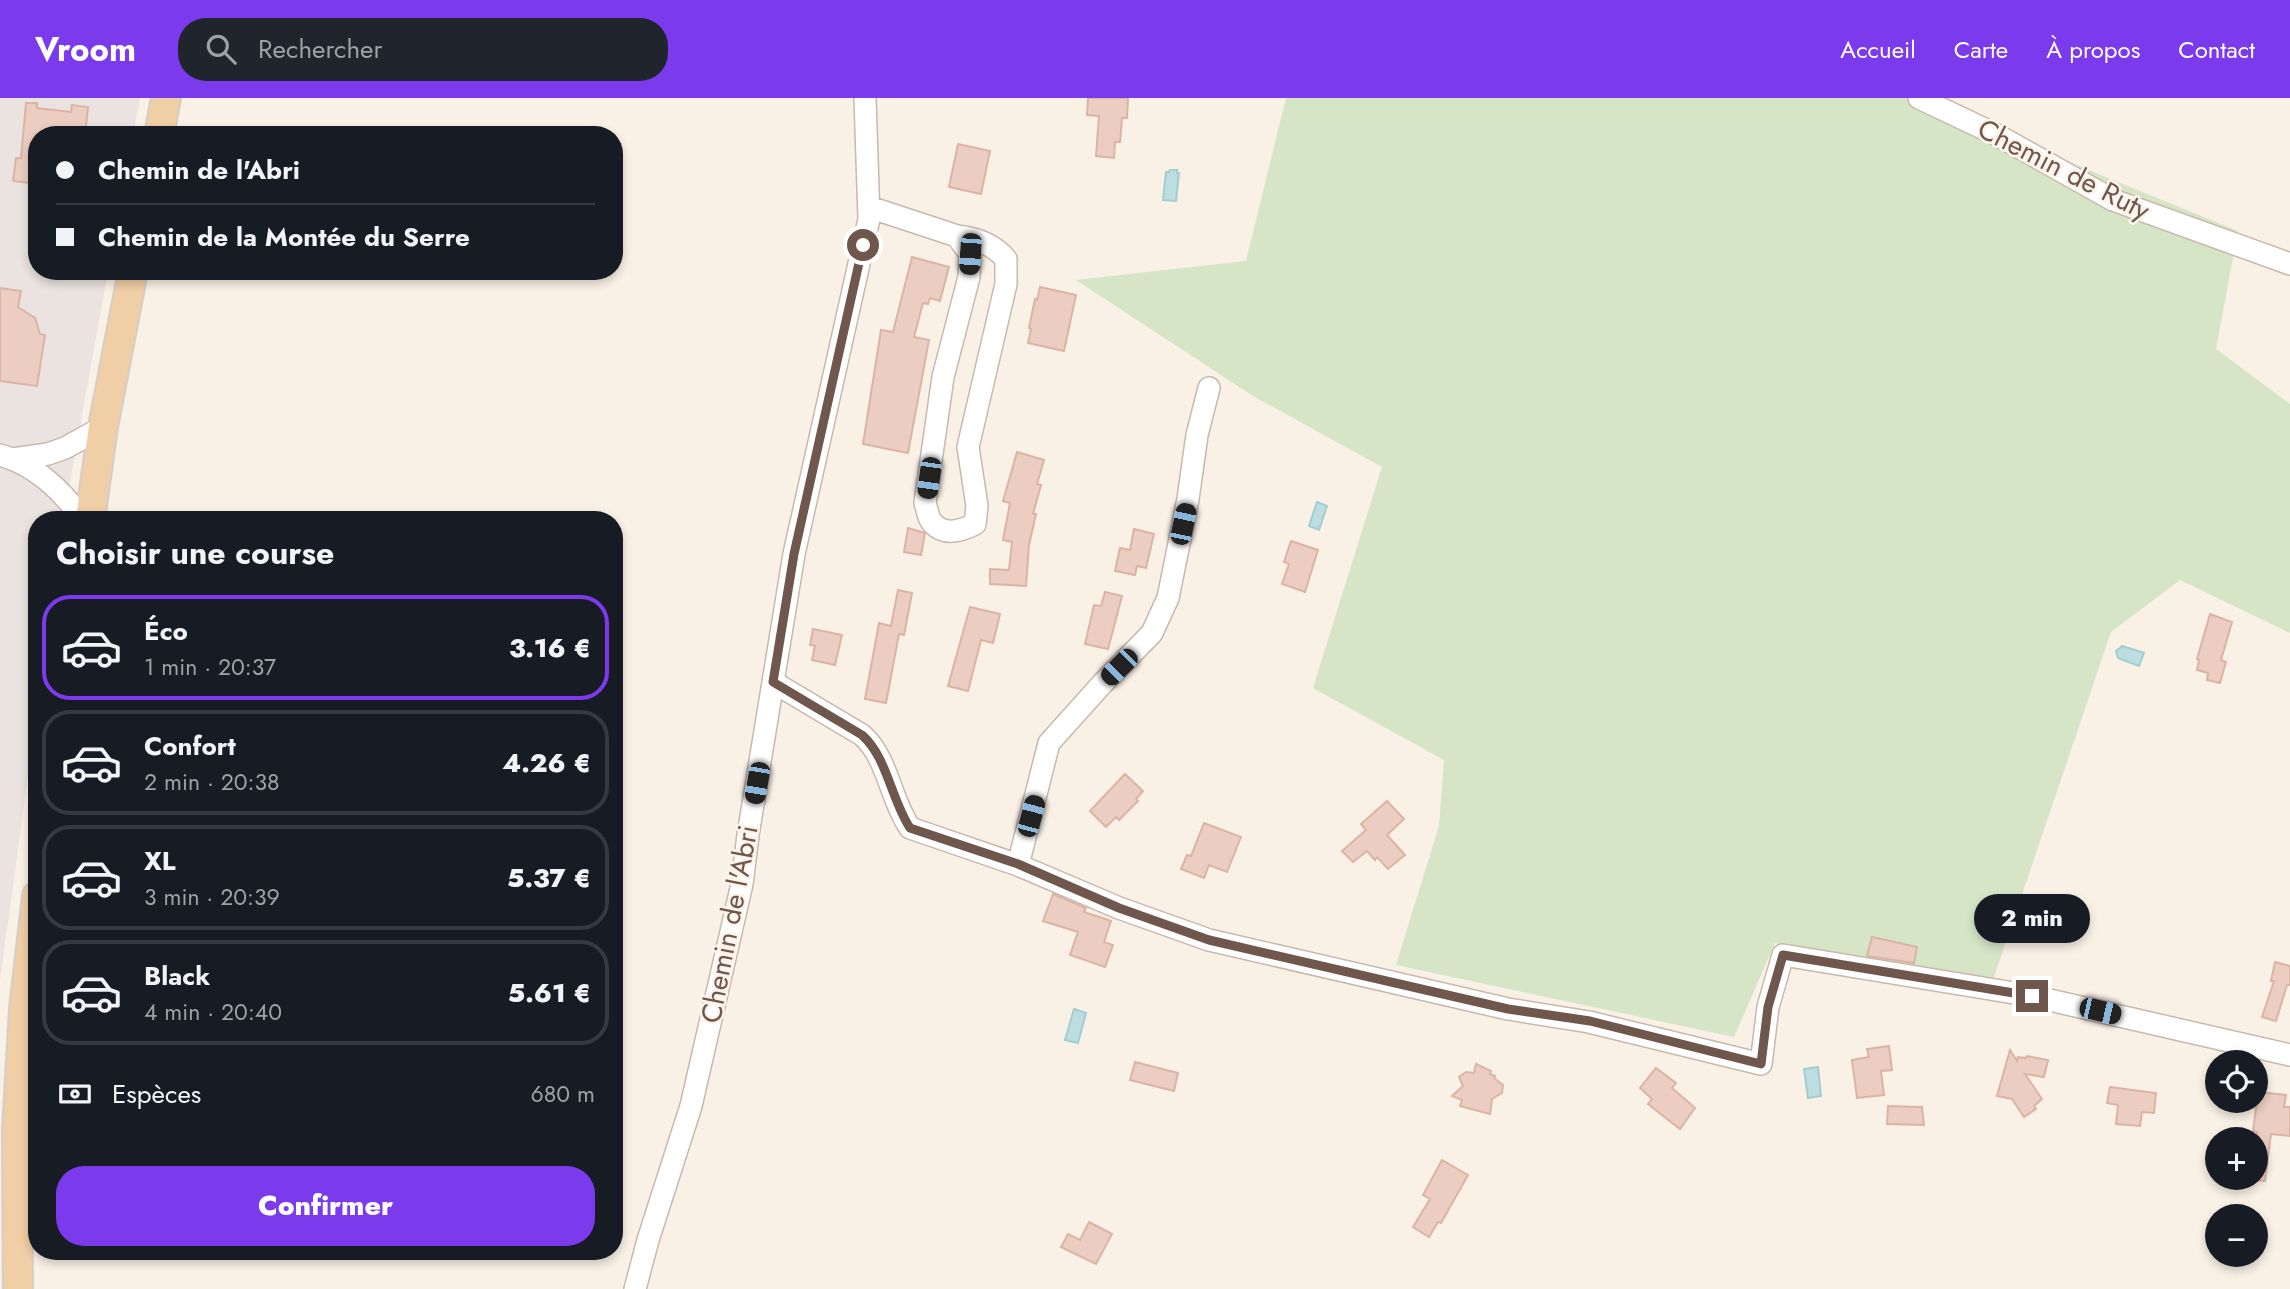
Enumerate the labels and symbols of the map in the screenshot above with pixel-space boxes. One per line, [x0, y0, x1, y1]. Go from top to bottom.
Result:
street label: Chemin de Ruty [1970, 108, 2158, 231]
route start [847, 229, 879, 261]
car [959, 232, 982, 276]
car [916, 456, 943, 500]
car [1169, 501, 1198, 547]
car [1097, 645, 1142, 689]
car [744, 760, 771, 806]
car [1016, 793, 1047, 839]
street label: Chemin de l'Abri [690, 822, 769, 1027]
callout: 2 min [1974, 894, 2090, 944]
route end [2016, 980, 2048, 1012]
car [2078, 996, 2123, 1026]

